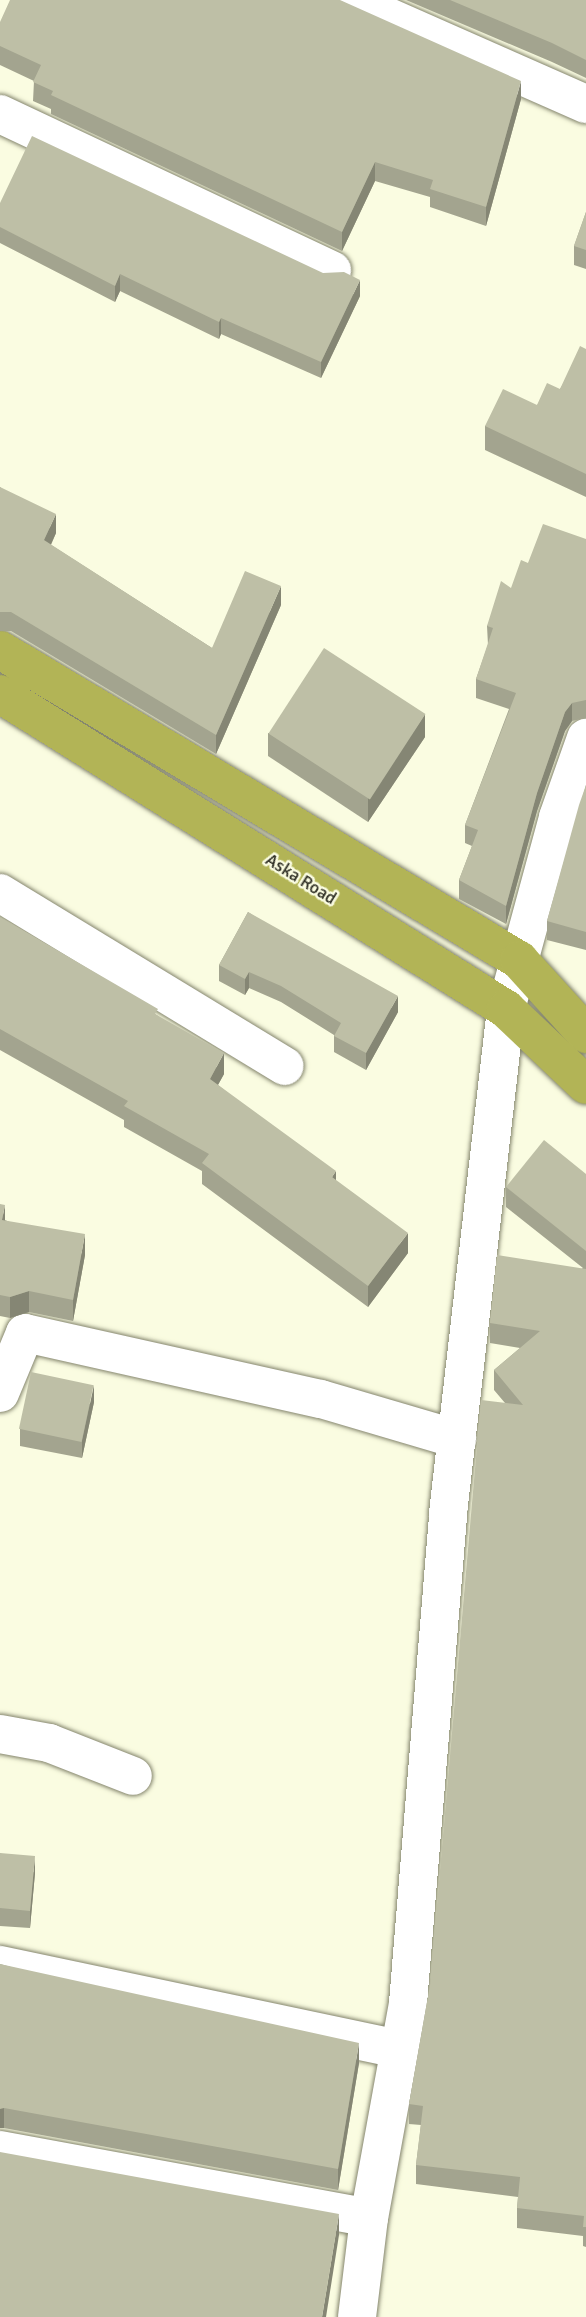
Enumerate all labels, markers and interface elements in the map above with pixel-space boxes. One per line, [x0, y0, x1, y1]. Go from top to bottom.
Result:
street label: Aska Road [262, 849, 340, 909]

